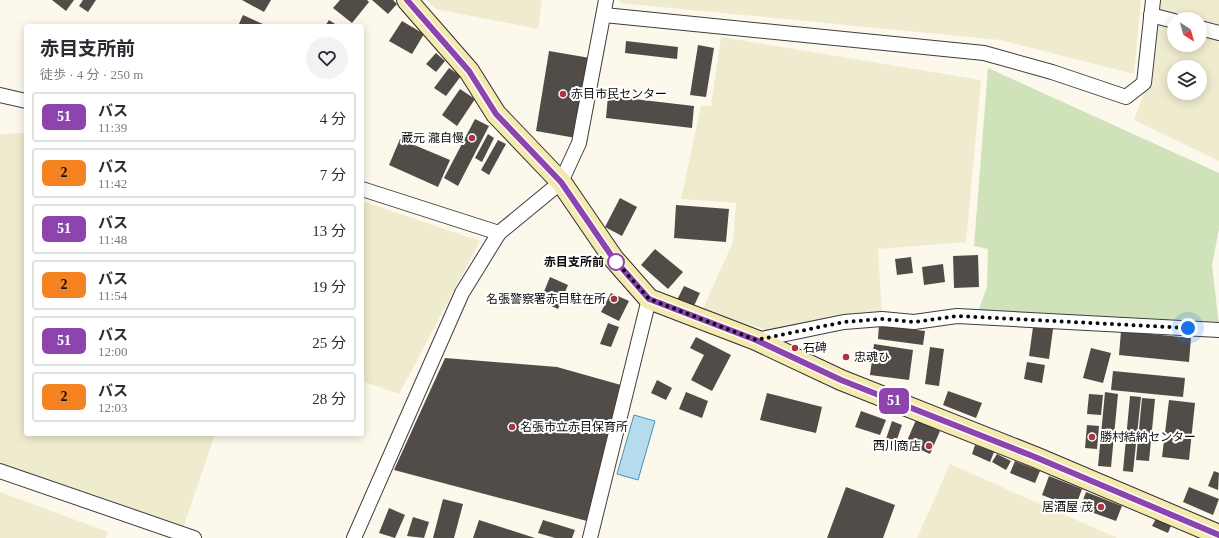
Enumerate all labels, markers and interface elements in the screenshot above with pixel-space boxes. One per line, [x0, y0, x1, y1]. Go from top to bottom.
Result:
north arrow [1167, 12, 1207, 52]
map controls [1167, 12, 1207, 100]
button: heart [306, 37, 348, 79]
text: 赤目支所前 [40, 38, 135, 59]
button: layers [1167, 60, 1207, 100]
text: 徒歩 · 4 分 · 250 m [40, 67, 143, 82]
place label: 赤目市民センター [571, 87, 667, 101]
marker: 赤目市民センター [558, 89, 568, 99]
text: バス [98, 103, 128, 119]
text: 51 [57, 109, 71, 124]
text: 4 分 [320, 111, 346, 127]
text: 11:39 [98, 120, 127, 135]
place label: 蔵元 瀧自慢 [401, 131, 464, 145]
marker: 蔵元 瀧自慢 [467, 133, 477, 143]
text: バス [98, 159, 128, 175]
text: 2 [61, 165, 68, 180]
text: 7 分 [320, 167, 346, 183]
text: 11:42 [98, 176, 127, 191]
text: バス [98, 215, 128, 231]
text: 51 [57, 221, 71, 236]
text: 13 分 [312, 223, 346, 239]
text: 11:48 [98, 232, 127, 247]
marker: 赤目支所前 [607, 253, 625, 271]
place label: 赤目支所前 [544, 255, 604, 269]
text: バス [98, 271, 128, 287]
text: 2 [61, 277, 68, 292]
text: 19 分 [312, 279, 346, 295]
text: 11:54 [98, 288, 127, 303]
place label: 名張警察署赤目駐在所 [486, 292, 606, 306]
marker: 名張警察署赤目駐在所 [609, 294, 619, 304]
your location [1178, 318, 1198, 338]
text: バス [98, 327, 128, 343]
text: 51 [57, 333, 71, 348]
text: 25 分 [312, 335, 346, 351]
place label: 石碑 [803, 341, 827, 355]
marker: 石碑 [790, 343, 800, 353]
text: 12:00 [98, 344, 128, 359]
place label: 忠魂ひ [854, 350, 890, 364]
marker: 忠魂ひ [841, 352, 851, 362]
text: バス [98, 383, 128, 399]
line badge: 51 [876, 388, 912, 414]
text: 2 [61, 389, 68, 404]
text: 28 分 [312, 391, 346, 407]
text: 51 [887, 393, 901, 408]
text: 12:03 [98, 400, 128, 415]
place label: 名張市立赤目保育所 [520, 420, 628, 434]
marker: 名張市立赤目保育所 [507, 422, 517, 432]
place label: 勝村結納センター [1100, 430, 1196, 444]
marker: 勝村結納センター [1087, 432, 1097, 442]
place label: 西川商店 [873, 439, 921, 453]
marker: 西川商店 [924, 441, 934, 451]
place label: 居酒屋 茂 [1042, 500, 1093, 514]
marker: 居酒屋 茂 [1096, 502, 1106, 512]

